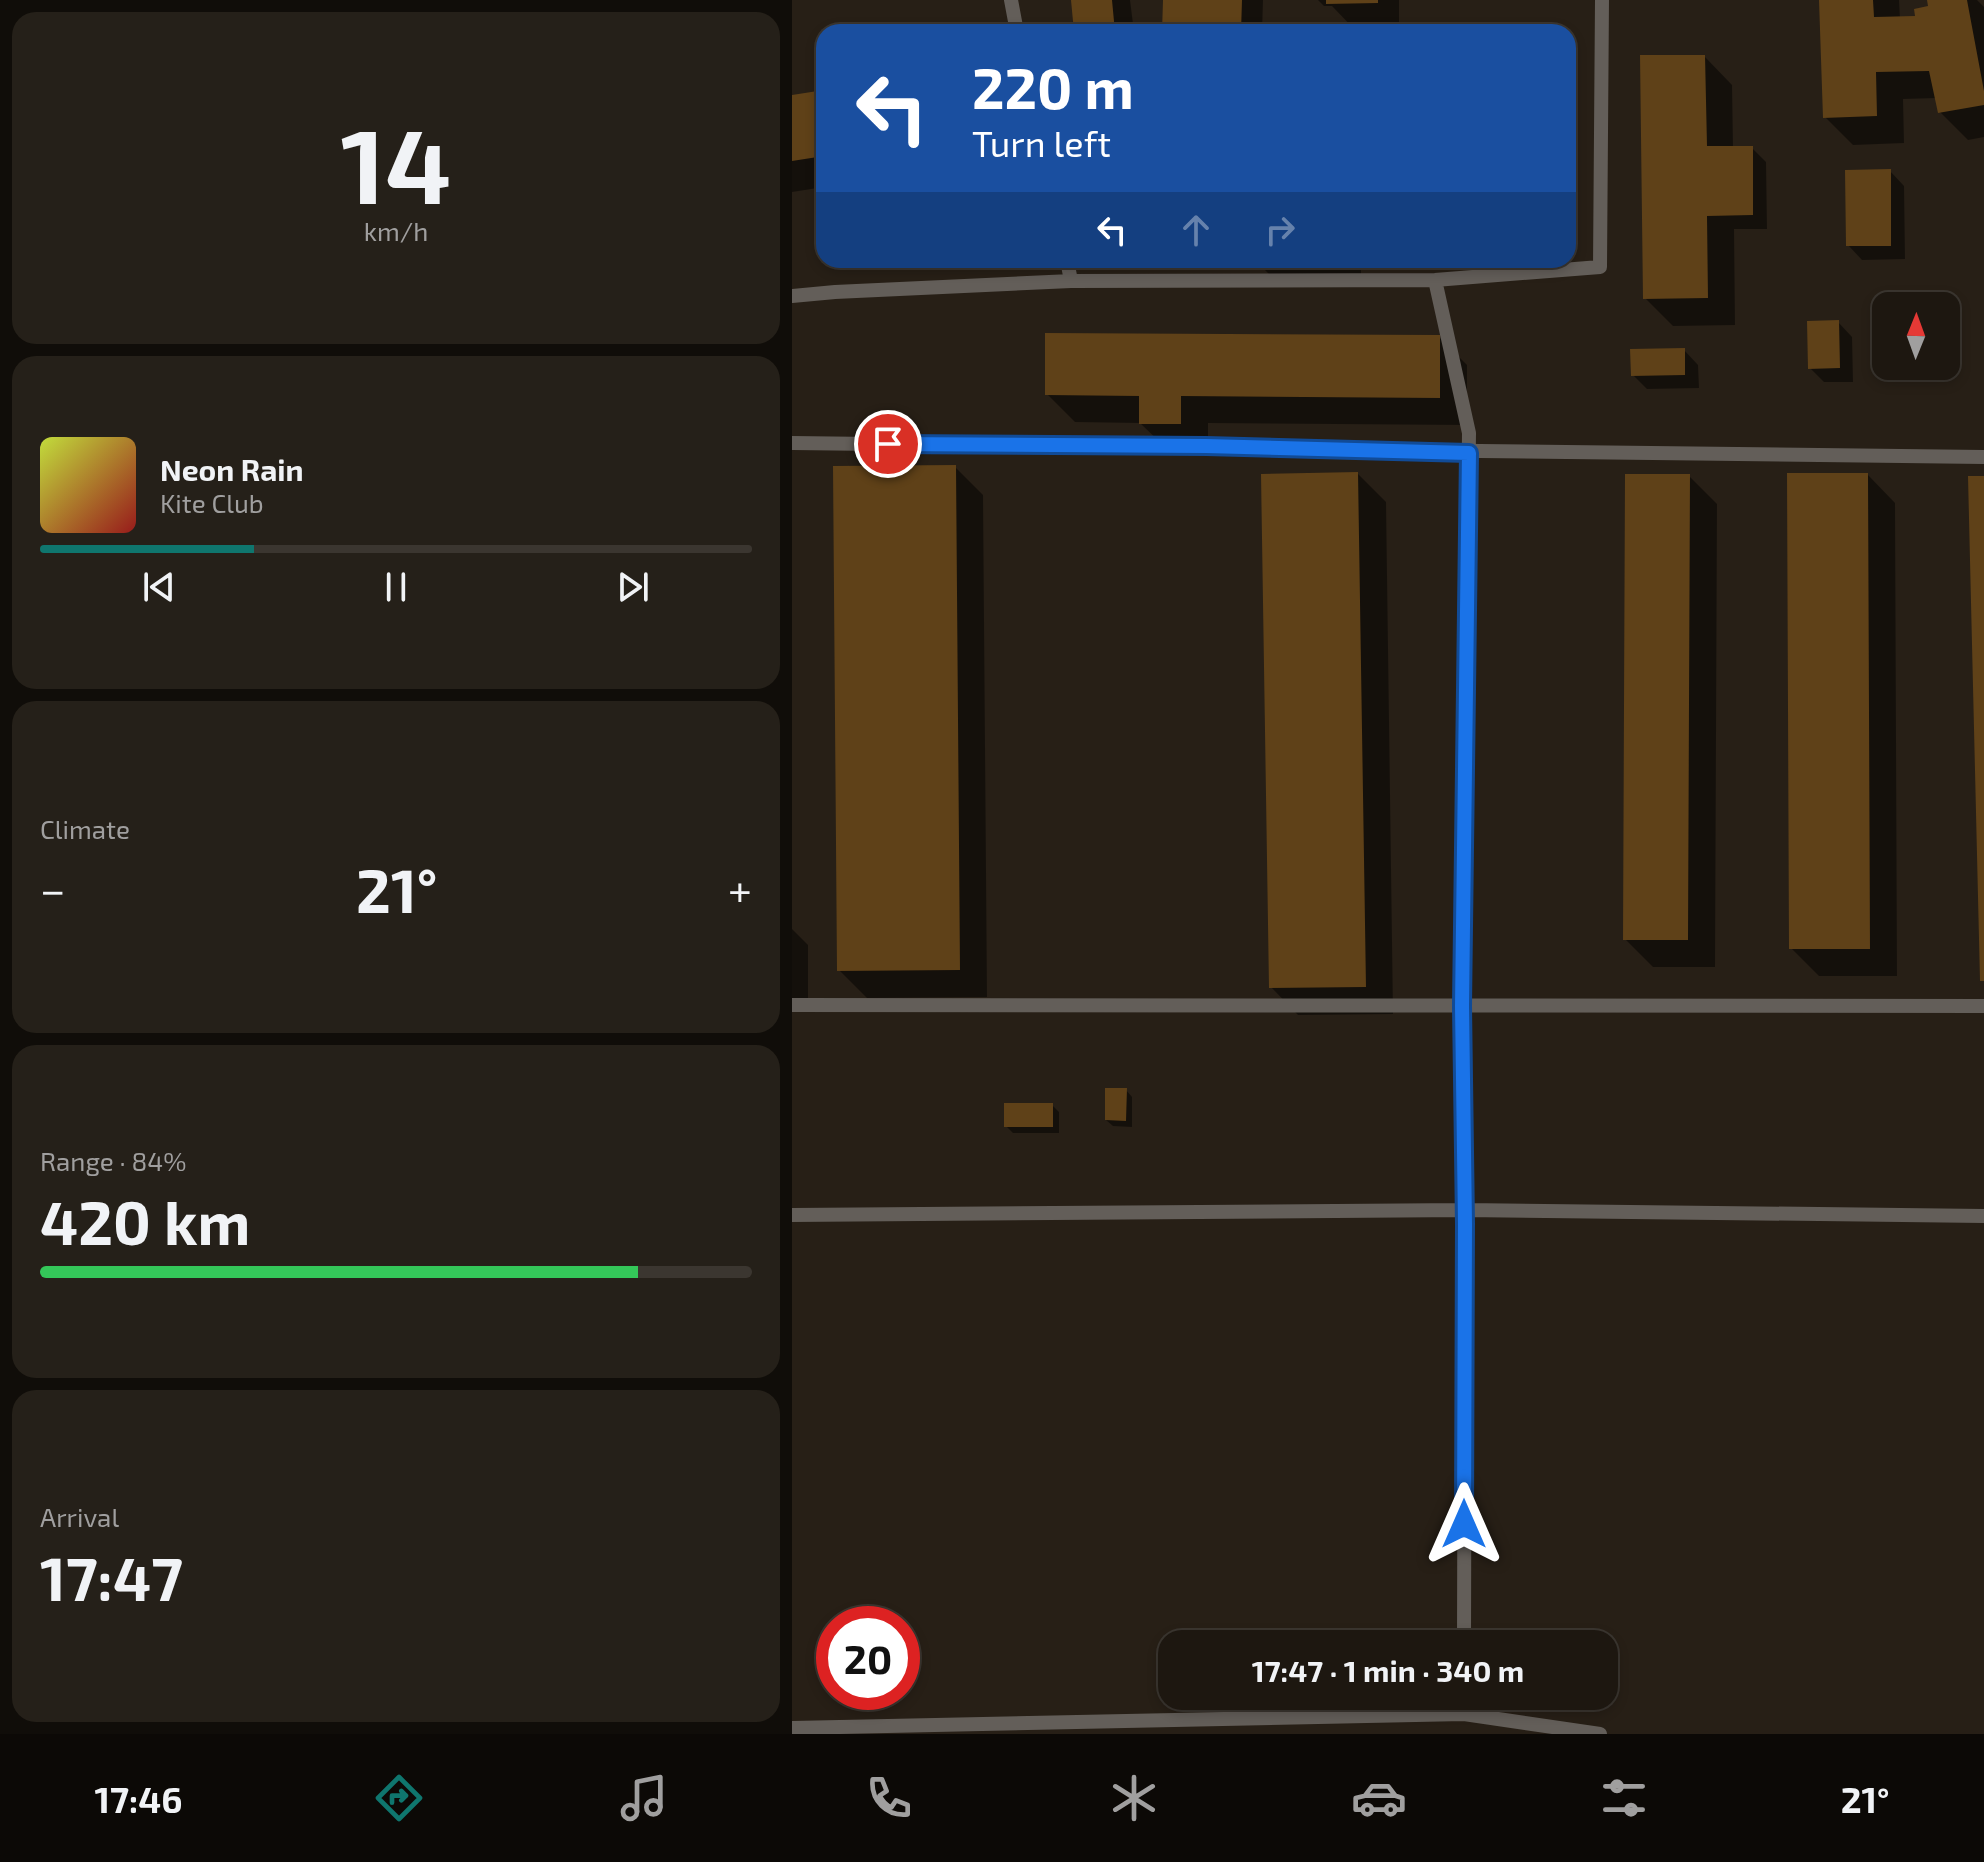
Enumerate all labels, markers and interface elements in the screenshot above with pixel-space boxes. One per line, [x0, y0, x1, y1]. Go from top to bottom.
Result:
text: 220 m [972, 53, 1134, 120]
icon: left [840, 56, 944, 160]
text: 14 [340, 100, 452, 225]
text: Turn left [972, 121, 1111, 164]
icon: left [1090, 208, 1134, 252]
icon: ahead [1174, 208, 1218, 252]
icon: right [1258, 208, 1302, 252]
text: km/h [364, 215, 428, 246]
north arrow [1872, 292, 1960, 380]
map controls [1872, 292, 1960, 380]
pin [854, 410, 922, 478]
icon: arrive [866, 422, 910, 466]
text: Neon Rain [160, 451, 304, 487]
text: Kite Club [160, 487, 264, 518]
icon: previous [137, 565, 181, 609]
icon: pause [374, 565, 418, 609]
icon: next [611, 565, 655, 609]
text: Climate [40, 813, 130, 844]
text: 21° [356, 853, 437, 925]
text: − [40, 862, 66, 915]
text: + [728, 862, 752, 915]
text: Range · 84% [40, 1145, 187, 1176]
text: 420 km [40, 1185, 250, 1257]
position arrow [1422, 1482, 1506, 1566]
text: Arrival [40, 1501, 119, 1532]
text: 17:47 [40, 1541, 183, 1613]
speed limit sign: 20 [816, 1606, 920, 1710]
text: 17:47 · 1 min · 340 m [1252, 1652, 1524, 1688]
icon: directions [371, 1770, 427, 1826]
icon: music [616, 1770, 672, 1826]
icon: phone [861, 1770, 917, 1826]
icon: climate [1106, 1770, 1162, 1826]
icon: car [1351, 1770, 1407, 1826]
icon: filters [1596, 1770, 1652, 1826]
text: 17:46 [94, 1777, 182, 1820]
text: 21° [1841, 1777, 1890, 1820]

